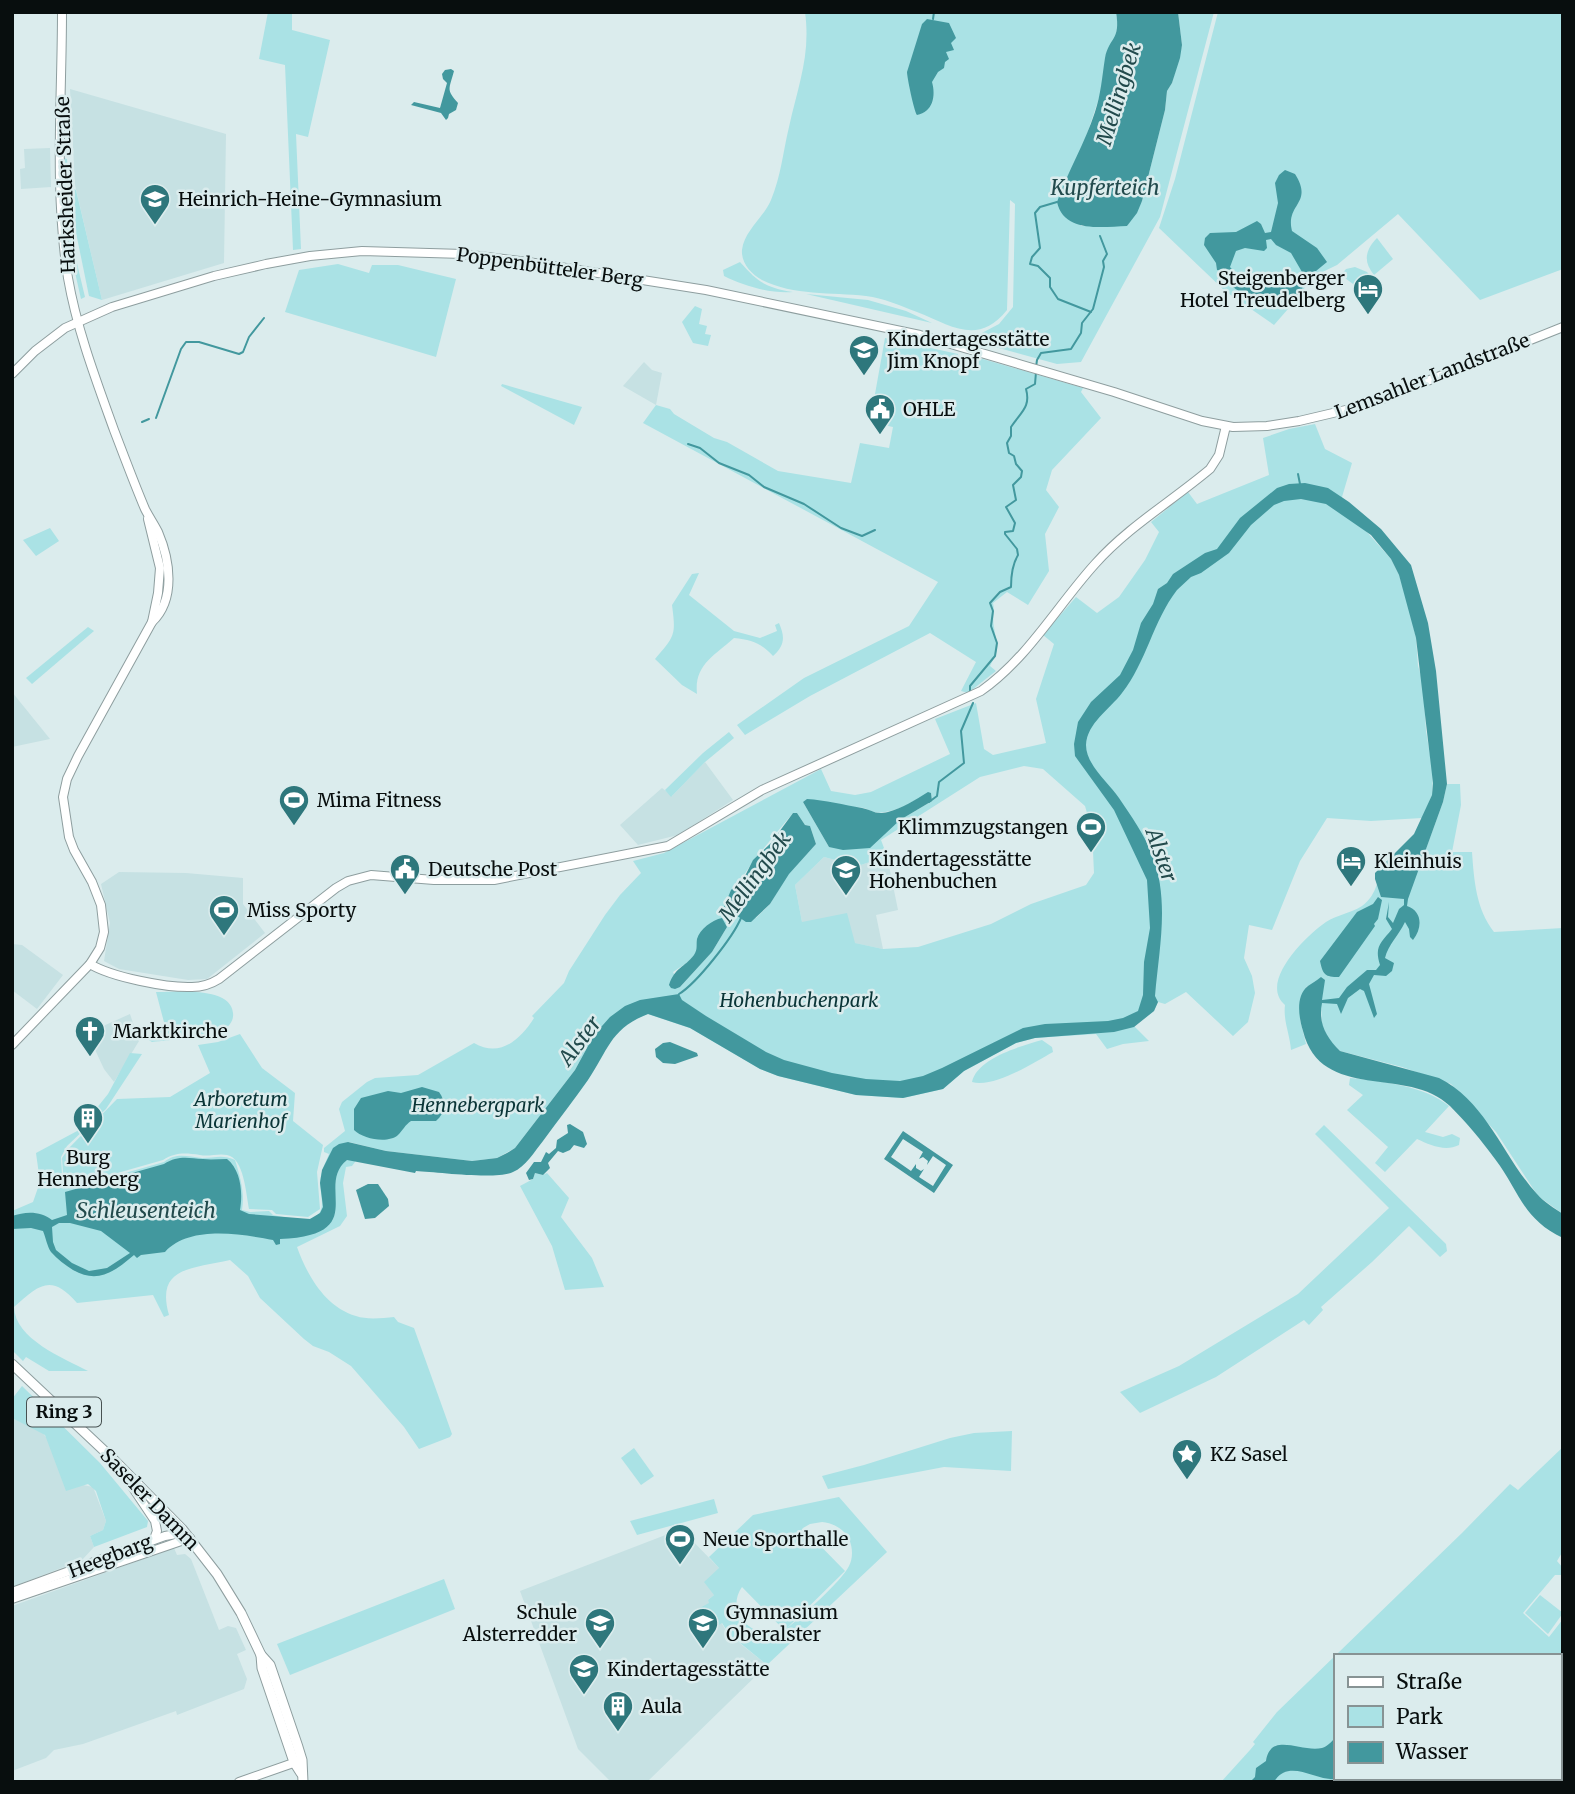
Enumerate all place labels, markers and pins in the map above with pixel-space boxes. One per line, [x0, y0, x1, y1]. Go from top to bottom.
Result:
school or university icon: Heinrich-Heine-Gymnasium [138, 182, 172, 226]
place label: Heinrich-Heine-Gymnasium [178, 187, 442, 211]
place label: Steigenberger Hotel Treudelberg [1180, 266, 1345, 312]
hotel icon: Steigenberger Hotel Treudelberg [1351, 272, 1385, 316]
place label: Kindertagesstätte Jim Knopf [886, 327, 1049, 373]
school or university icon: Kindertagesstätte Jim Knopf [847, 333, 881, 377]
public building icon: OHLE [863, 392, 897, 436]
place label: OHLE [903, 397, 955, 421]
sports icon: Mima Fitness [277, 783, 311, 827]
place label: Mima Fitness [317, 788, 442, 812]
sports icon: Klimmzugstangen [1074, 810, 1108, 854]
place label: Klimmzugstangen [898, 815, 1068, 839]
hotel icon: Kleinhuis [1334, 844, 1368, 888]
place label: Kindertagesstätte Hohenbuchen [869, 847, 1031, 893]
place label: Kleinhuis [1374, 849, 1462, 873]
public building icon: Deutsche Post [388, 852, 422, 896]
school or university icon: Kindertagesstätte Hohenbuchen [829, 853, 863, 897]
place label: Deutsche Post [428, 857, 558, 881]
sports icon: Miss Sporty [207, 893, 241, 937]
place label: Miss Sporty [247, 898, 356, 922]
church icon: Marktkirche [73, 1014, 107, 1058]
place label: Marktkirche [113, 1019, 228, 1043]
building icon: Burg Henneberg [71, 1101, 105, 1145]
place label: Burg Henneberg [37, 1145, 139, 1191]
place icon: KZ Sasel [1170, 1437, 1204, 1481]
place label: KZ Sasel [1210, 1442, 1288, 1466]
sports icon: Neue Sporthalle [663, 1522, 697, 1566]
place label: Neue Sporthalle [703, 1527, 849, 1551]
place label: Schule Alsterredder [462, 1600, 577, 1646]
place label: Gymnasium Oberalster [726, 1600, 838, 1646]
school or university icon: Schule Alsterredder [583, 1606, 617, 1650]
school or university icon: Gymnasium Oberalster [686, 1606, 720, 1650]
school or university icon: Kindertagesstätte [567, 1652, 601, 1696]
place label: Kindertagesstätte [607, 1657, 769, 1681]
building icon: Aula [601, 1689, 635, 1733]
place label: Aula [640, 1694, 682, 1718]

